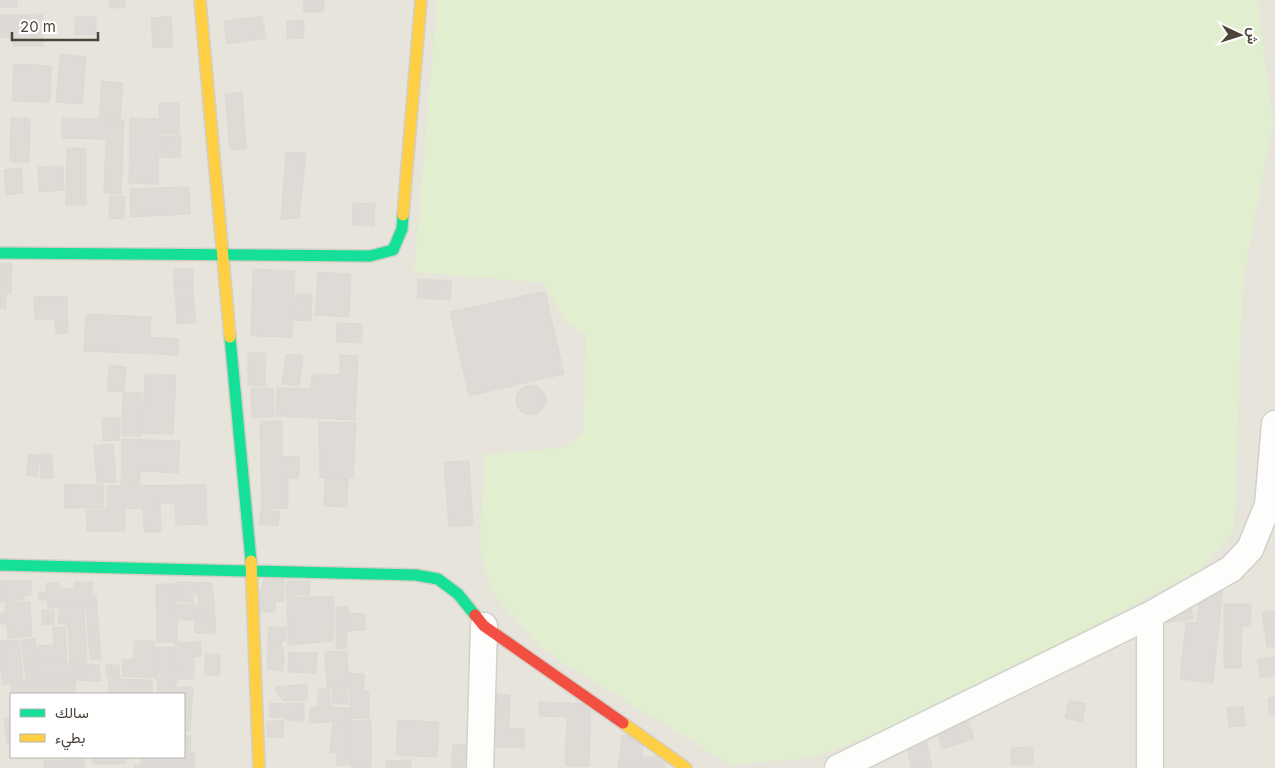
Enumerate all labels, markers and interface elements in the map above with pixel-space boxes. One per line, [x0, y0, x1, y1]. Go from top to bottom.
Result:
scale bar [12, 10, 99, 42]
north arrow [1215, 10, 1265, 60]
text: 20 m [20, 17, 56, 36]
text: ش [1243, 27, 1263, 45]
legend [10, 693, 185, 758]
text: سالك [55, 703, 89, 722]
text: بطيء [55, 728, 85, 751]

